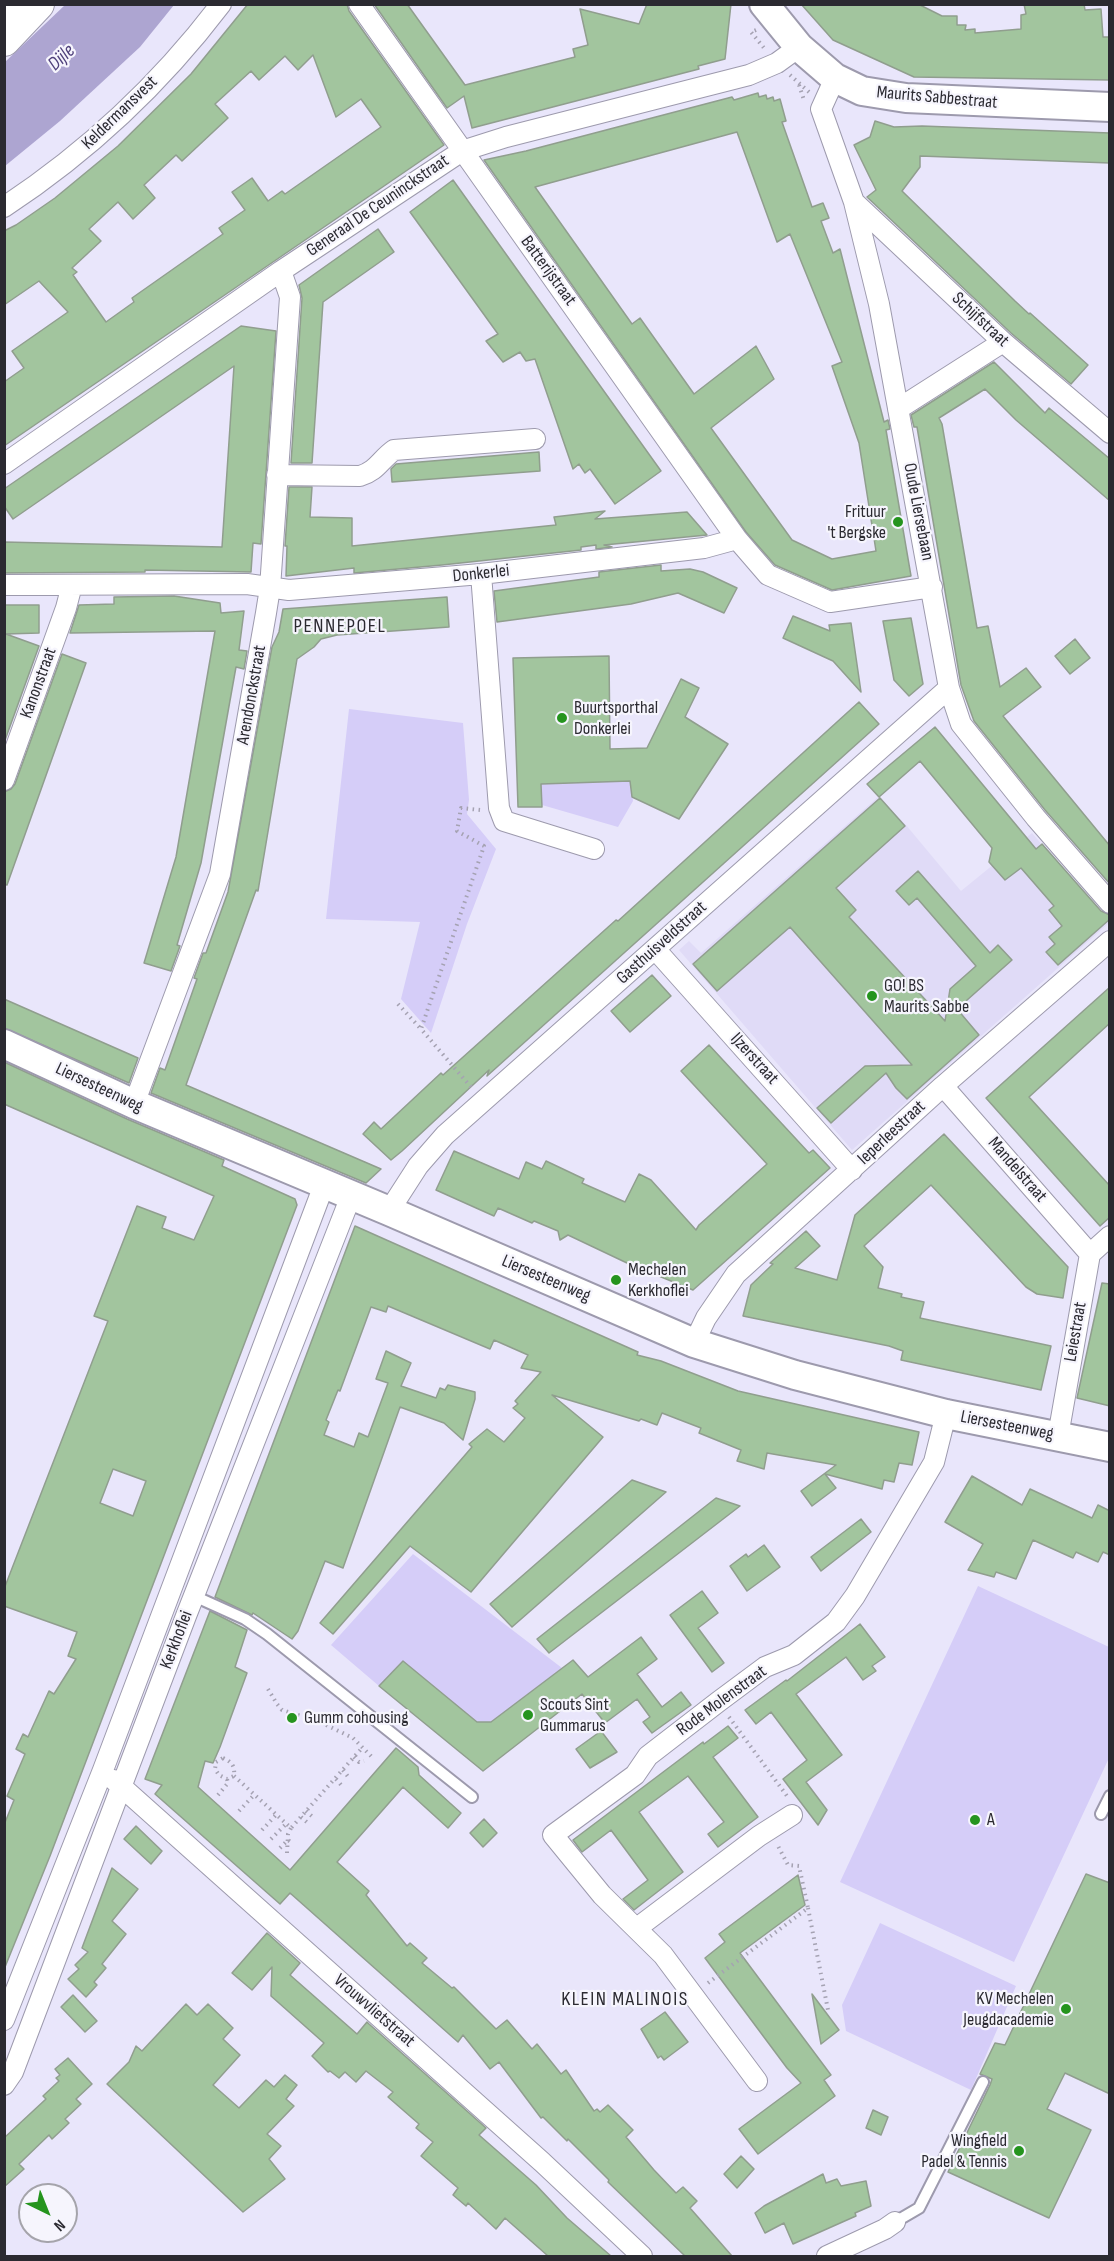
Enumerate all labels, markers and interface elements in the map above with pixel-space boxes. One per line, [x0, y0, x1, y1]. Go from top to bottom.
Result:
water label: Dijle [44, 40, 80, 76]
street label: Keldermansvest [78, 72, 162, 154]
street label: Maurits Sabbestraat [876, 82, 998, 114]
street label: Generaal De Ceuninckstraat [303, 150, 453, 262]
street label: Batterijstraat [515, 232, 581, 310]
street label: Schijfstraat [947, 288, 1013, 352]
street label: Oude Liersebaan [898, 461, 938, 563]
place label: Frituur 't Bergske [827, 501, 886, 544]
marker: Frituur 't Bergske [891, 515, 905, 529]
street label: Donkerlei [452, 560, 510, 588]
district label: PENNEPOEL [294, 615, 386, 639]
street label: Arendonckstraat [233, 644, 271, 746]
street label: Kanonstraat [16, 645, 62, 721]
place label: Buurtsporthal Donkerlei [574, 697, 658, 740]
marker: Buurtsporthal Donkerlei [555, 711, 569, 725]
street label: Gasthuisveldstraat [612, 897, 712, 989]
place label: GO! BS Maurits Sabbe [884, 975, 969, 1018]
marker: GO! BS Maurits Sabbe [865, 989, 879, 1003]
street label: IJzerstraat [725, 1029, 783, 1089]
street label: Liersesteenweg [52, 1058, 146, 1118]
street label: Ieperleestraat [854, 1096, 930, 1170]
street label: Mandelstraat [983, 1133, 1051, 1207]
street label: Liersesteenweg [498, 1251, 594, 1307]
place label: Mechelen Kerkhoflei [628, 1259, 689, 1302]
marker: Mechelen Kerkhoflei [609, 1273, 623, 1287]
street label: Leiestraat [1060, 1300, 1092, 1364]
street label: Liersesteenweg [959, 1406, 1055, 1446]
street label: Kerkhoflei [156, 1608, 198, 1672]
street label: Rode Molenstraat [673, 1661, 771, 1741]
place label: Scouts Sint Gummarus [540, 1694, 609, 1736]
place label: Gumm cohousing [304, 1707, 409, 1729]
marker: Scouts Sint Gummarus [521, 1708, 535, 1722]
marker: Gumm cohousing [285, 1711, 299, 1725]
place label: A [987, 1809, 995, 1831]
marker: A [968, 1813, 982, 1827]
street label: Vrouwvlietstraat [329, 1970, 419, 2052]
district label: KLEIN MALINOIS [561, 1988, 689, 2012]
place label: KV Mechelen Jeugdacademie [963, 1988, 1054, 2030]
marker: KV Mechelen Jeugdacademie [1059, 2002, 1073, 2016]
place label: Wingfield Padel & Tennis [921, 2130, 1007, 2172]
marker: Wingfield Padel & Tennis [1012, 2144, 1026, 2158]
north arrow [18, 2183, 78, 2243]
text: N [50, 2215, 69, 2235]

